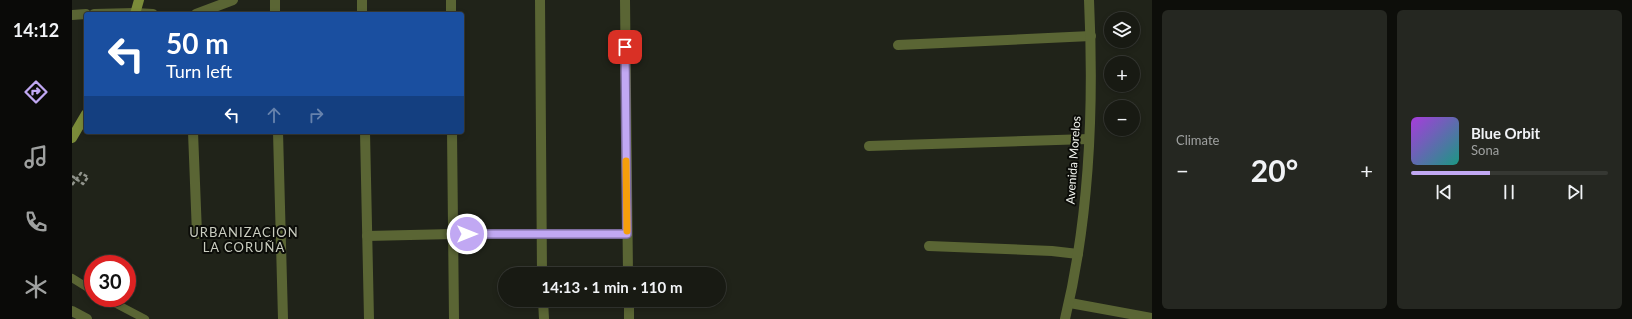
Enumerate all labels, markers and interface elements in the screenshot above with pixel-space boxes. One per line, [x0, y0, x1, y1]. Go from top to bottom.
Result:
map controls [1104, 12, 1140, 136]
button: layers [1104, 12, 1140, 48]
text: 14:12 [13, 19, 59, 41]
text: 50 m [166, 26, 229, 60]
icon: left [100, 28, 152, 80]
pin [608, 30, 642, 64]
icon: arrive [614, 36, 636, 58]
button: + [1104, 56, 1140, 92]
text: Turn left [166, 60, 232, 82]
icon: directions [22, 78, 50, 106]
button: − [1104, 100, 1140, 136]
icon: left [221, 104, 243, 126]
icon: ahead [263, 104, 285, 126]
icon: right [305, 104, 327, 126]
street label: Avenida Morelos [1062, 115, 1084, 205]
text: Blue Orbit [1471, 124, 1540, 142]
text: Climate [1176, 132, 1219, 148]
text: Sona [1471, 142, 1499, 158]
icon: music [22, 143, 50, 171]
text: 20° [1251, 152, 1298, 188]
text: − [1176, 157, 1189, 184]
text: + [1360, 157, 1373, 184]
icon: previous [1433, 181, 1455, 203]
icon: pause [1498, 181, 1520, 203]
icon: next [1564, 181, 1586, 203]
icon: phone [22, 208, 50, 236]
position arrow [446, 213, 488, 255]
district label: URBANIZACION LA CORUÑA [189, 224, 299, 255]
speed limit sign: 30 [84, 255, 136, 307]
icon: climate [22, 273, 50, 301]
text: 14:13 · 1 min · 110 m [542, 278, 682, 296]

